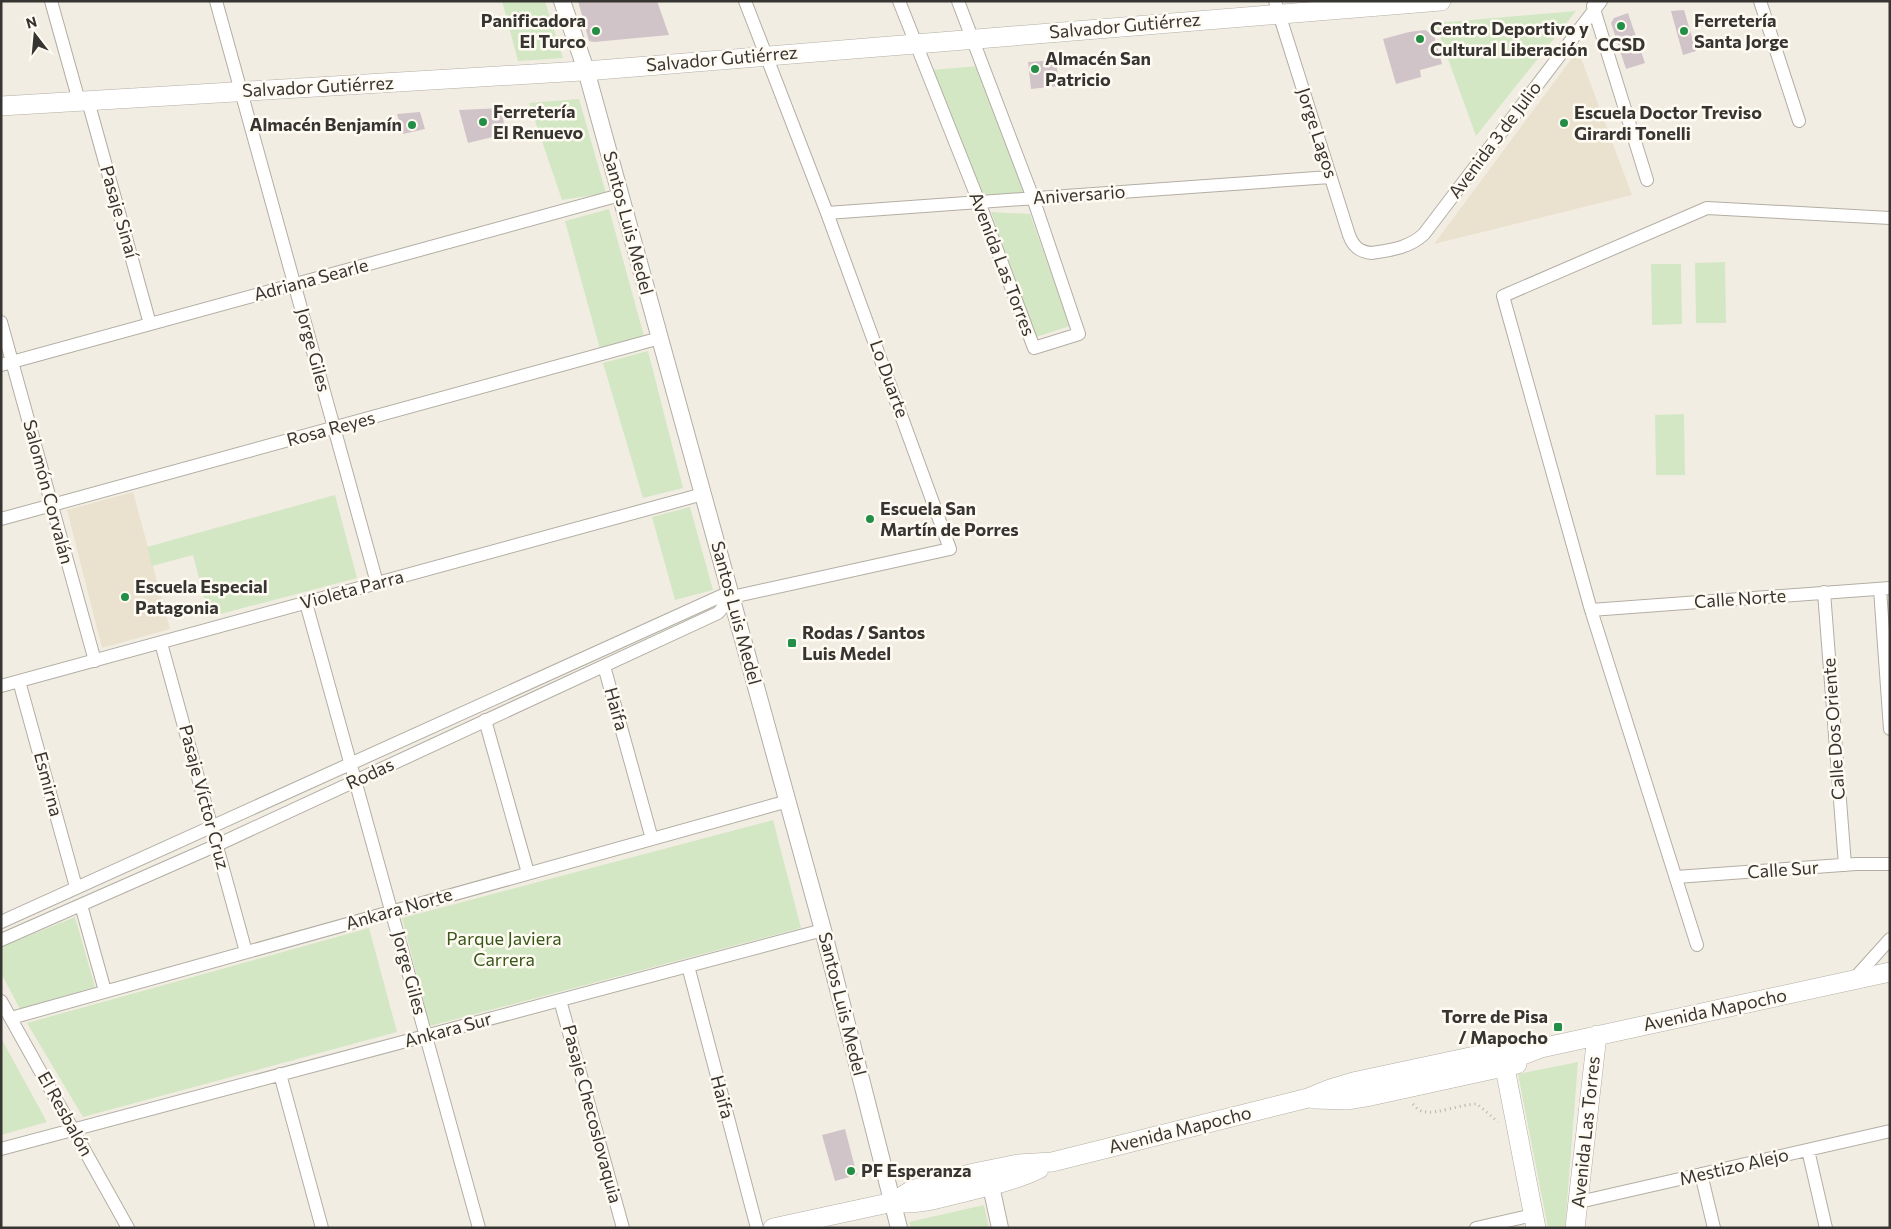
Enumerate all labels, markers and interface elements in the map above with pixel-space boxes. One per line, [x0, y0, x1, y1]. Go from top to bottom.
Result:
street label: Salvador Gutiérrez [1048, 7, 1202, 43]
place label: Panificadora El Turco [481, 9, 586, 52]
place label: Ferretería Santa Jorge [1694, 9, 1788, 52]
north arrow [10, 10, 60, 60]
text: N [24, 12, 39, 32]
place label: Centro Deportivo y Cultural Liberación [1430, 17, 1589, 60]
marker: CCSD [1615, 20, 1627, 32]
marker: Panificadora El Turco [590, 25, 602, 37]
marker: Ferretería Santa Jorge [1678, 25, 1690, 37]
marker: Centro Deportivo y Cultural Liberación [1414, 33, 1426, 45]
place label: CCSD [1597, 33, 1645, 55]
street label: Salvador Gutiérrez [645, 40, 799, 76]
place label: Almacén San Patricio [1045, 47, 1151, 90]
marker: Almacén San Patricio [1029, 63, 1041, 75]
street label: Salvador Gutiérrez [241, 71, 395, 101]
street label: Avenida 3 de Julio [1443, 77, 1545, 202]
street label: Jorge Lagos [1293, 85, 1343, 181]
place label: Ferretería El Renuevo [493, 100, 584, 143]
place label: Escuela Doctor Treviso Girardi Tonelli [1574, 101, 1762, 144]
place label: Almacén Benjamín [249, 113, 402, 135]
marker: Ferretería El Renuevo [477, 116, 489, 128]
marker: Escuela Doctor Treviso Girardi Tonelli [1558, 117, 1570, 129]
marker: Almacén Benjamín [406, 119, 418, 131]
street label: Santos Luis Medel [599, 149, 659, 297]
street label: Pasaje Sinaí [96, 163, 144, 262]
street label: Aniversario [1032, 180, 1126, 208]
street label: Avenida Las Torres [965, 189, 1041, 339]
street label: Adriana Searle [251, 253, 370, 305]
street label: Jorge Giles [292, 305, 336, 394]
street label: Lo Duarte [866, 337, 914, 421]
street label: Rosa Reyes [284, 406, 377, 450]
street label: Salomón Corvalán [19, 417, 79, 566]
place label: Escuela San Martín de Porres [880, 497, 1019, 540]
marker: Escuela San Martín de Porres [864, 513, 876, 525]
street label: Santos Luis Medel [707, 539, 767, 687]
street label: Violeta Parra [298, 565, 406, 613]
place label: Escuela Especial Patagonia [135, 575, 268, 618]
street label: Calle Norte [1693, 584, 1787, 612]
marker: Escuela Especial Patagonia [119, 591, 131, 603]
place label: Rodas / Santos Luis Medel [802, 621, 925, 664]
marker: Rodas / Santos Luis Medel [786, 637, 798, 649]
street label: Calle Dos Oriente [1817, 657, 1849, 801]
street label: Haifa [600, 685, 634, 733]
street label: Pasaje Víctor Cruz [175, 722, 235, 871]
street label: Esmirna [30, 749, 68, 819]
street label: Rodas [342, 753, 397, 794]
street label: Calle Sur [1746, 856, 1819, 882]
street label: Ankara Norte [343, 882, 455, 934]
park label: Parque Javiera Carrera [446, 927, 562, 970]
street label: Jorge Giles [388, 928, 432, 1017]
street label: Santos Luis Medel [814, 930, 871, 1078]
street label: Avenida Mapocho [1641, 983, 1789, 1035]
place label: Torre de Pisa / Mapocho [1441, 1005, 1548, 1048]
street label: Ankara Sur [402, 1007, 494, 1051]
marker: Torre de Pisa / Mapocho [1552, 1021, 1564, 1033]
street label: Pasaje Checoslovaquia [559, 1022, 627, 1205]
street label: Avenida Las Torres [1566, 1055, 1604, 1209]
street label: El Resbalón [34, 1067, 98, 1160]
street label: Haifa [707, 1073, 739, 1121]
street label: Avenida Mapocho [1106, 1101, 1253, 1157]
street label: Mestizo Alejo [1677, 1143, 1791, 1189]
place label: PF Esperanza [861, 1159, 972, 1181]
marker: PF Esperanza [845, 1165, 857, 1177]

